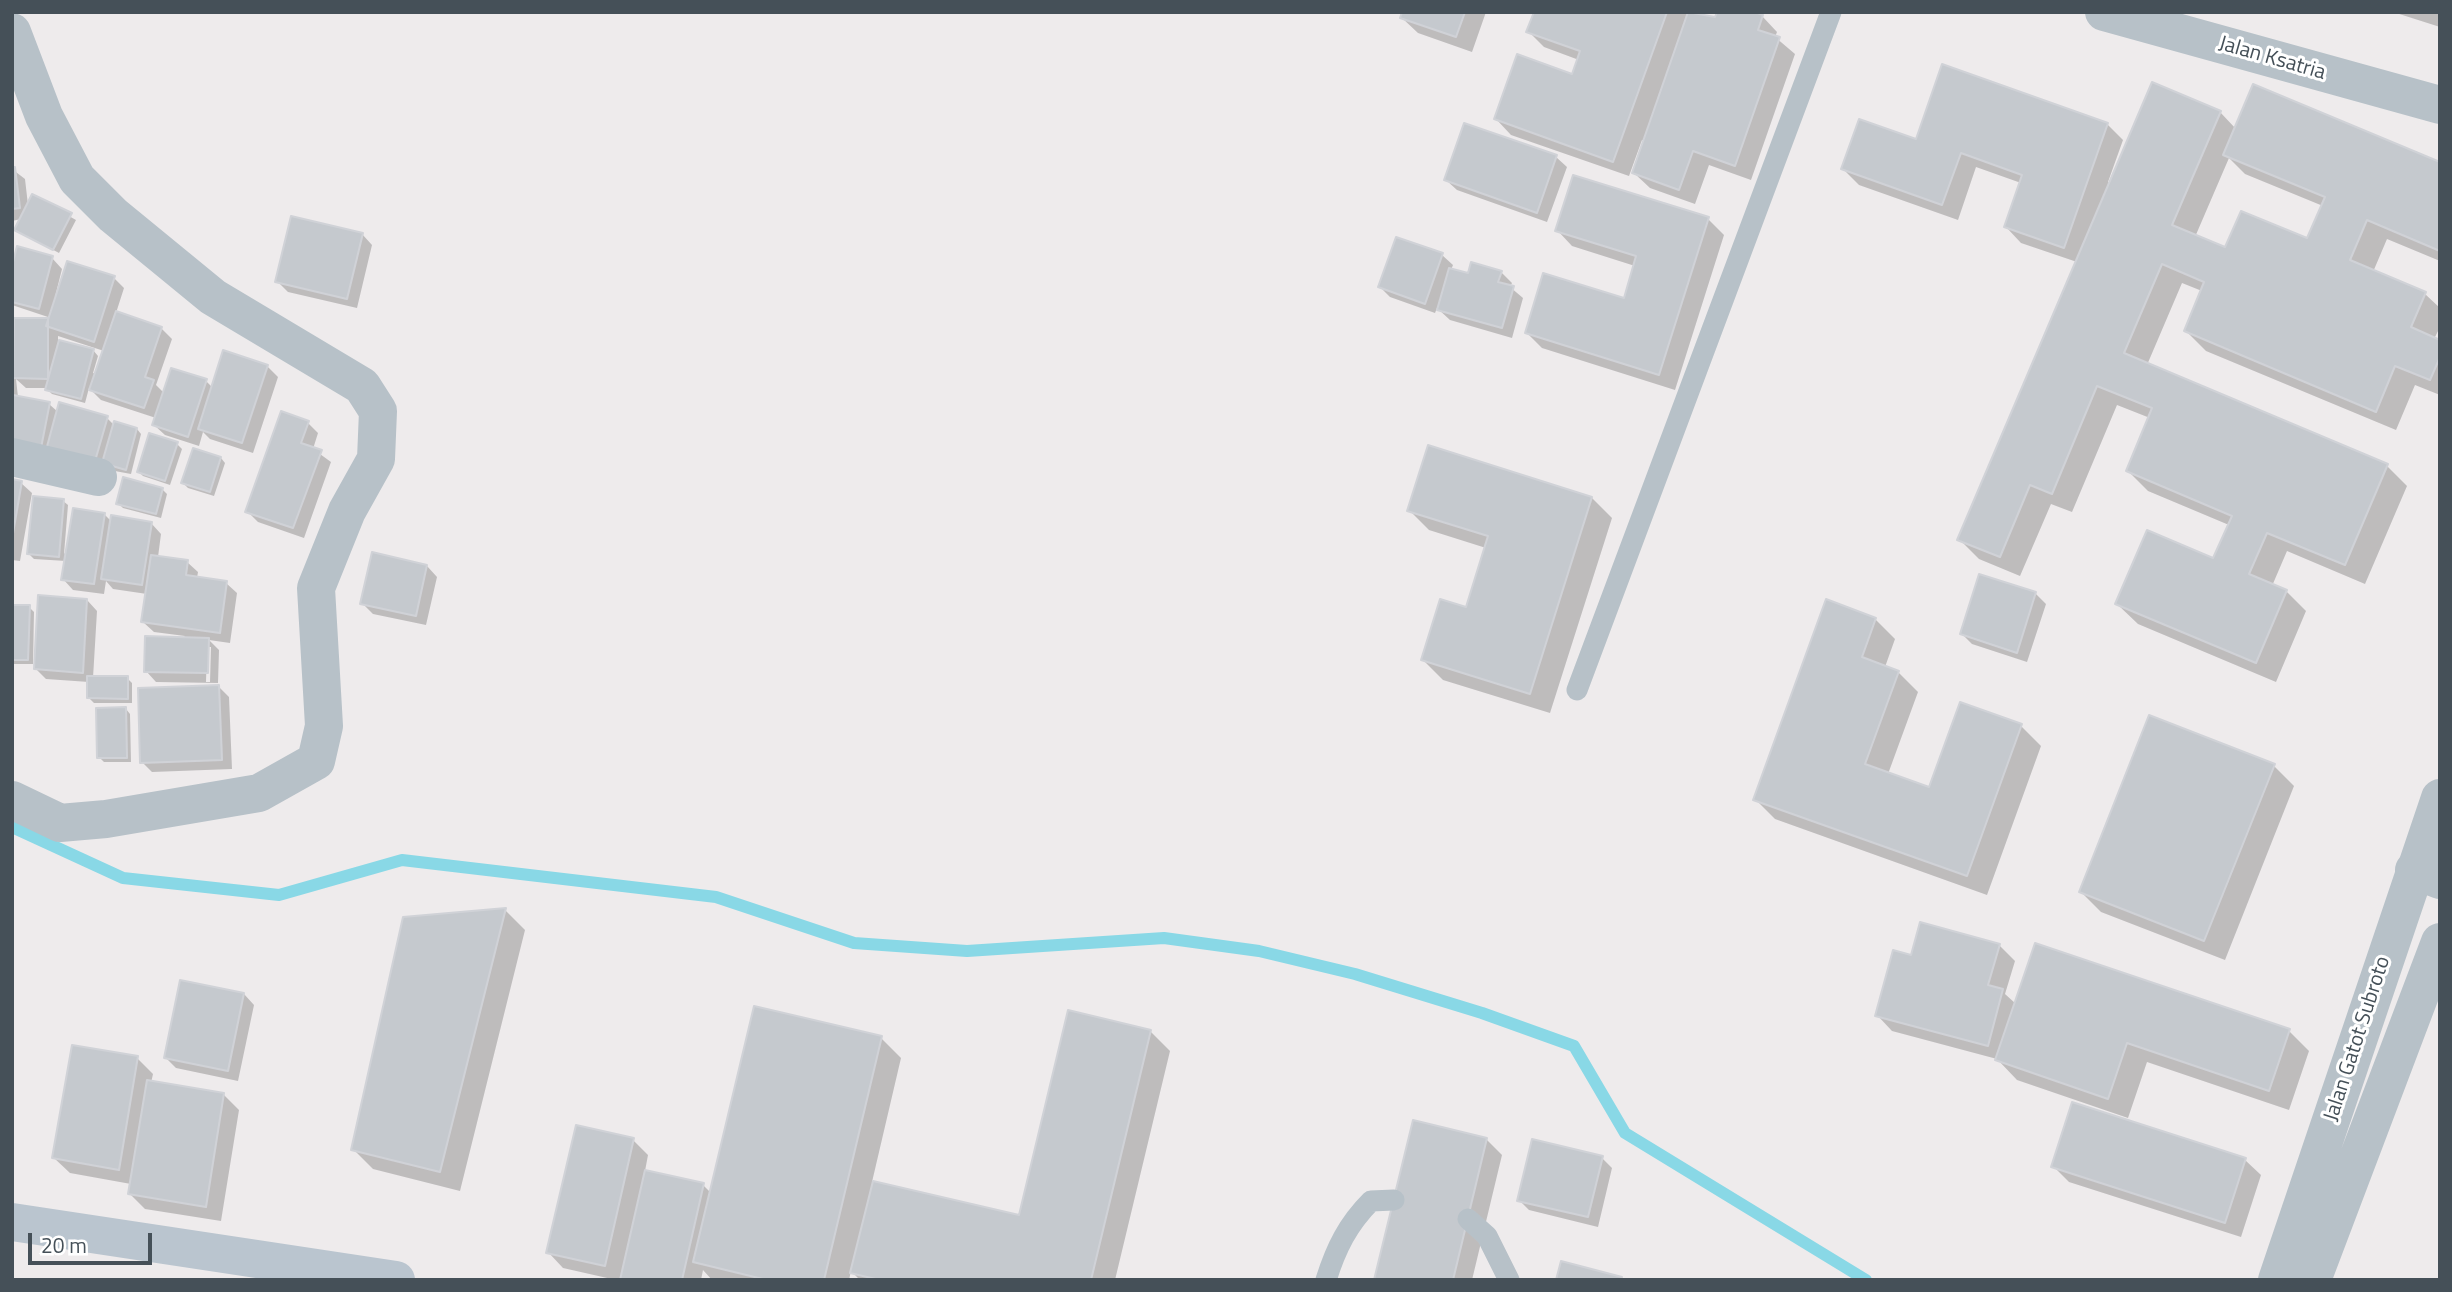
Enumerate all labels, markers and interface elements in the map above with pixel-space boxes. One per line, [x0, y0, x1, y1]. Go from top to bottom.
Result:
street label: Jalan Ksatria [2216, 32, 2328, 86]
street label: Jalan Gatot Subroto [2319, 953, 2397, 1125]
scale bar [32, 1218, 156, 1262]
text: 20 m [41, 1229, 87, 1261]

